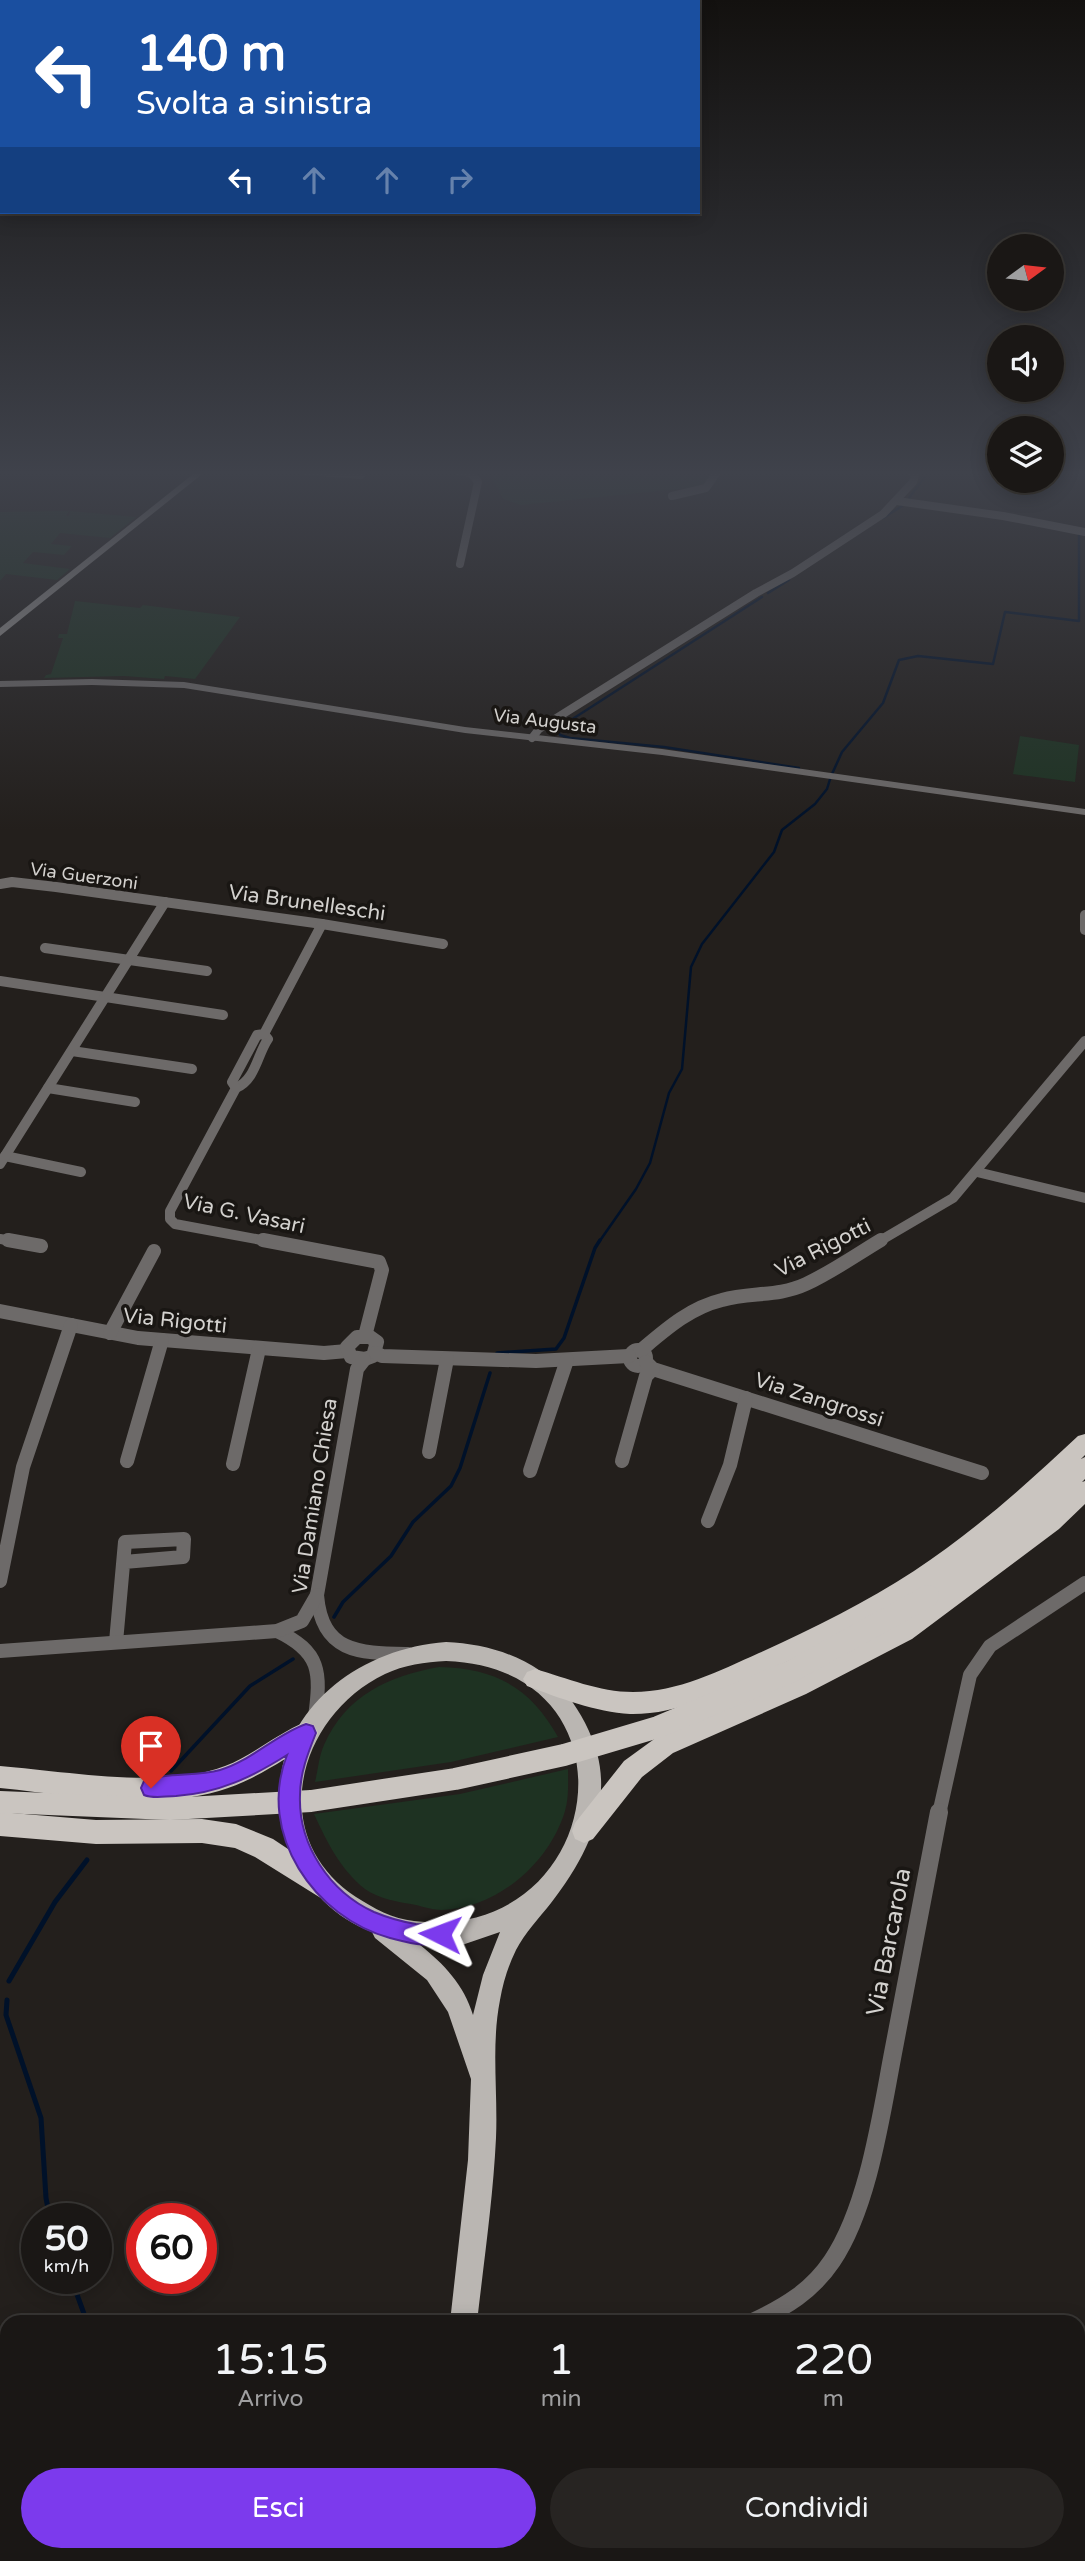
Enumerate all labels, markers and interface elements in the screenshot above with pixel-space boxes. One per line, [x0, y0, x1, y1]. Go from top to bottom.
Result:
text: 140 m [136, 25, 286, 84]
icon: left [21, 28, 112, 119]
text: Svolta a sinistra [136, 85, 372, 123]
icon: left [222, 161, 260, 199]
icon: ahead [295, 161, 333, 199]
icon: ahead [368, 161, 406, 199]
icon: right [441, 161, 479, 199]
north arrow [987, 234, 1064, 312]
map controls [987, 234, 1064, 493]
button: sound [987, 325, 1064, 402]
button: layers [987, 416, 1064, 493]
street label: Via Augusta [492, 704, 598, 738]
street label: Via Guerzoni [29, 858, 139, 894]
street label: Via Brunelleschi [227, 880, 387, 926]
street label: Via G. Vasari [181, 1189, 307, 1239]
street label: Via Rigotti [771, 1213, 875, 1283]
street label: Via Rigotti [122, 1303, 228, 1339]
street label: Via Zangrossi [751, 1367, 887, 1433]
street label: Via Damiano Chiesa [287, 1396, 343, 1596]
pin [121, 1716, 181, 1788]
icon: arrive [132, 1727, 170, 1765]
street label: Via Barcarola [860, 1865, 918, 2019]
position arrow [403, 1897, 477, 1971]
speed limit sign: 60 [126, 2203, 217, 2294]
text: 50 [45, 2218, 88, 2260]
text: km/h [44, 2255, 89, 2277]
text: 15:15 [212, 2335, 329, 2386]
text: 1 [548, 2335, 574, 2386]
text: 220 [794, 2335, 873, 2386]
text: Arrivo [237, 2385, 304, 2413]
text: min [541, 2385, 582, 2413]
text: m [823, 2385, 844, 2413]
button: Esci [21, 2468, 536, 2548]
button: Condividi [550, 2468, 1064, 2548]

